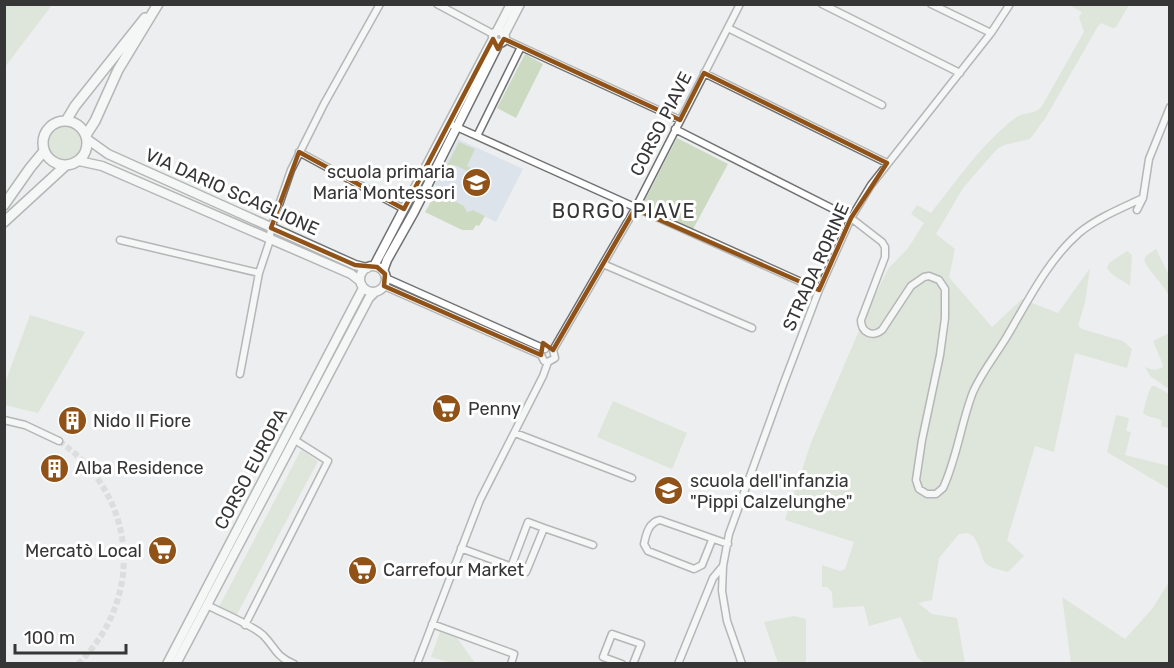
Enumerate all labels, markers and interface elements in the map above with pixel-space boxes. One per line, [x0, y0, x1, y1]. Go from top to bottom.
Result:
street label: CORSO PIAVE [625, 68, 697, 180]
street label: VIA DARIO SCAGLIONE [142, 144, 322, 240]
place label: scuola primaria Maria Montessori [313, 161, 455, 204]
school or university icon: scuola primaria Maria Montessori [460, 166, 492, 198]
district label: BORGO PIAVE [552, 199, 696, 223]
street label: STRADA RORINE [778, 200, 854, 334]
supermarket icon: Penny [431, 393, 463, 425]
place label: Penny [468, 398, 521, 420]
building icon: Nido Il Fiore [56, 405, 88, 437]
street label: CORSO EUROPA [210, 405, 292, 533]
place label: Nido Il Fiore [93, 410, 191, 432]
building icon: Alba Residence [38, 452, 70, 484]
place label: Alba Residence [75, 457, 204, 479]
place label: scuola dell'infanzia "Pippi Calzelunghe" [690, 470, 852, 513]
school or university icon: scuola dell'infanzia "Pippi Calzelunghe" [653, 475, 685, 507]
supermarket icon: Mercatò Local [147, 535, 179, 567]
place label: Mercatò Local [25, 540, 142, 562]
supermarket icon: Carrefour Market [346, 554, 378, 586]
place label: Carrefour Market [383, 559, 524, 581]
scale bar [15, 617, 126, 655]
text: 100 m [24, 627, 75, 649]

